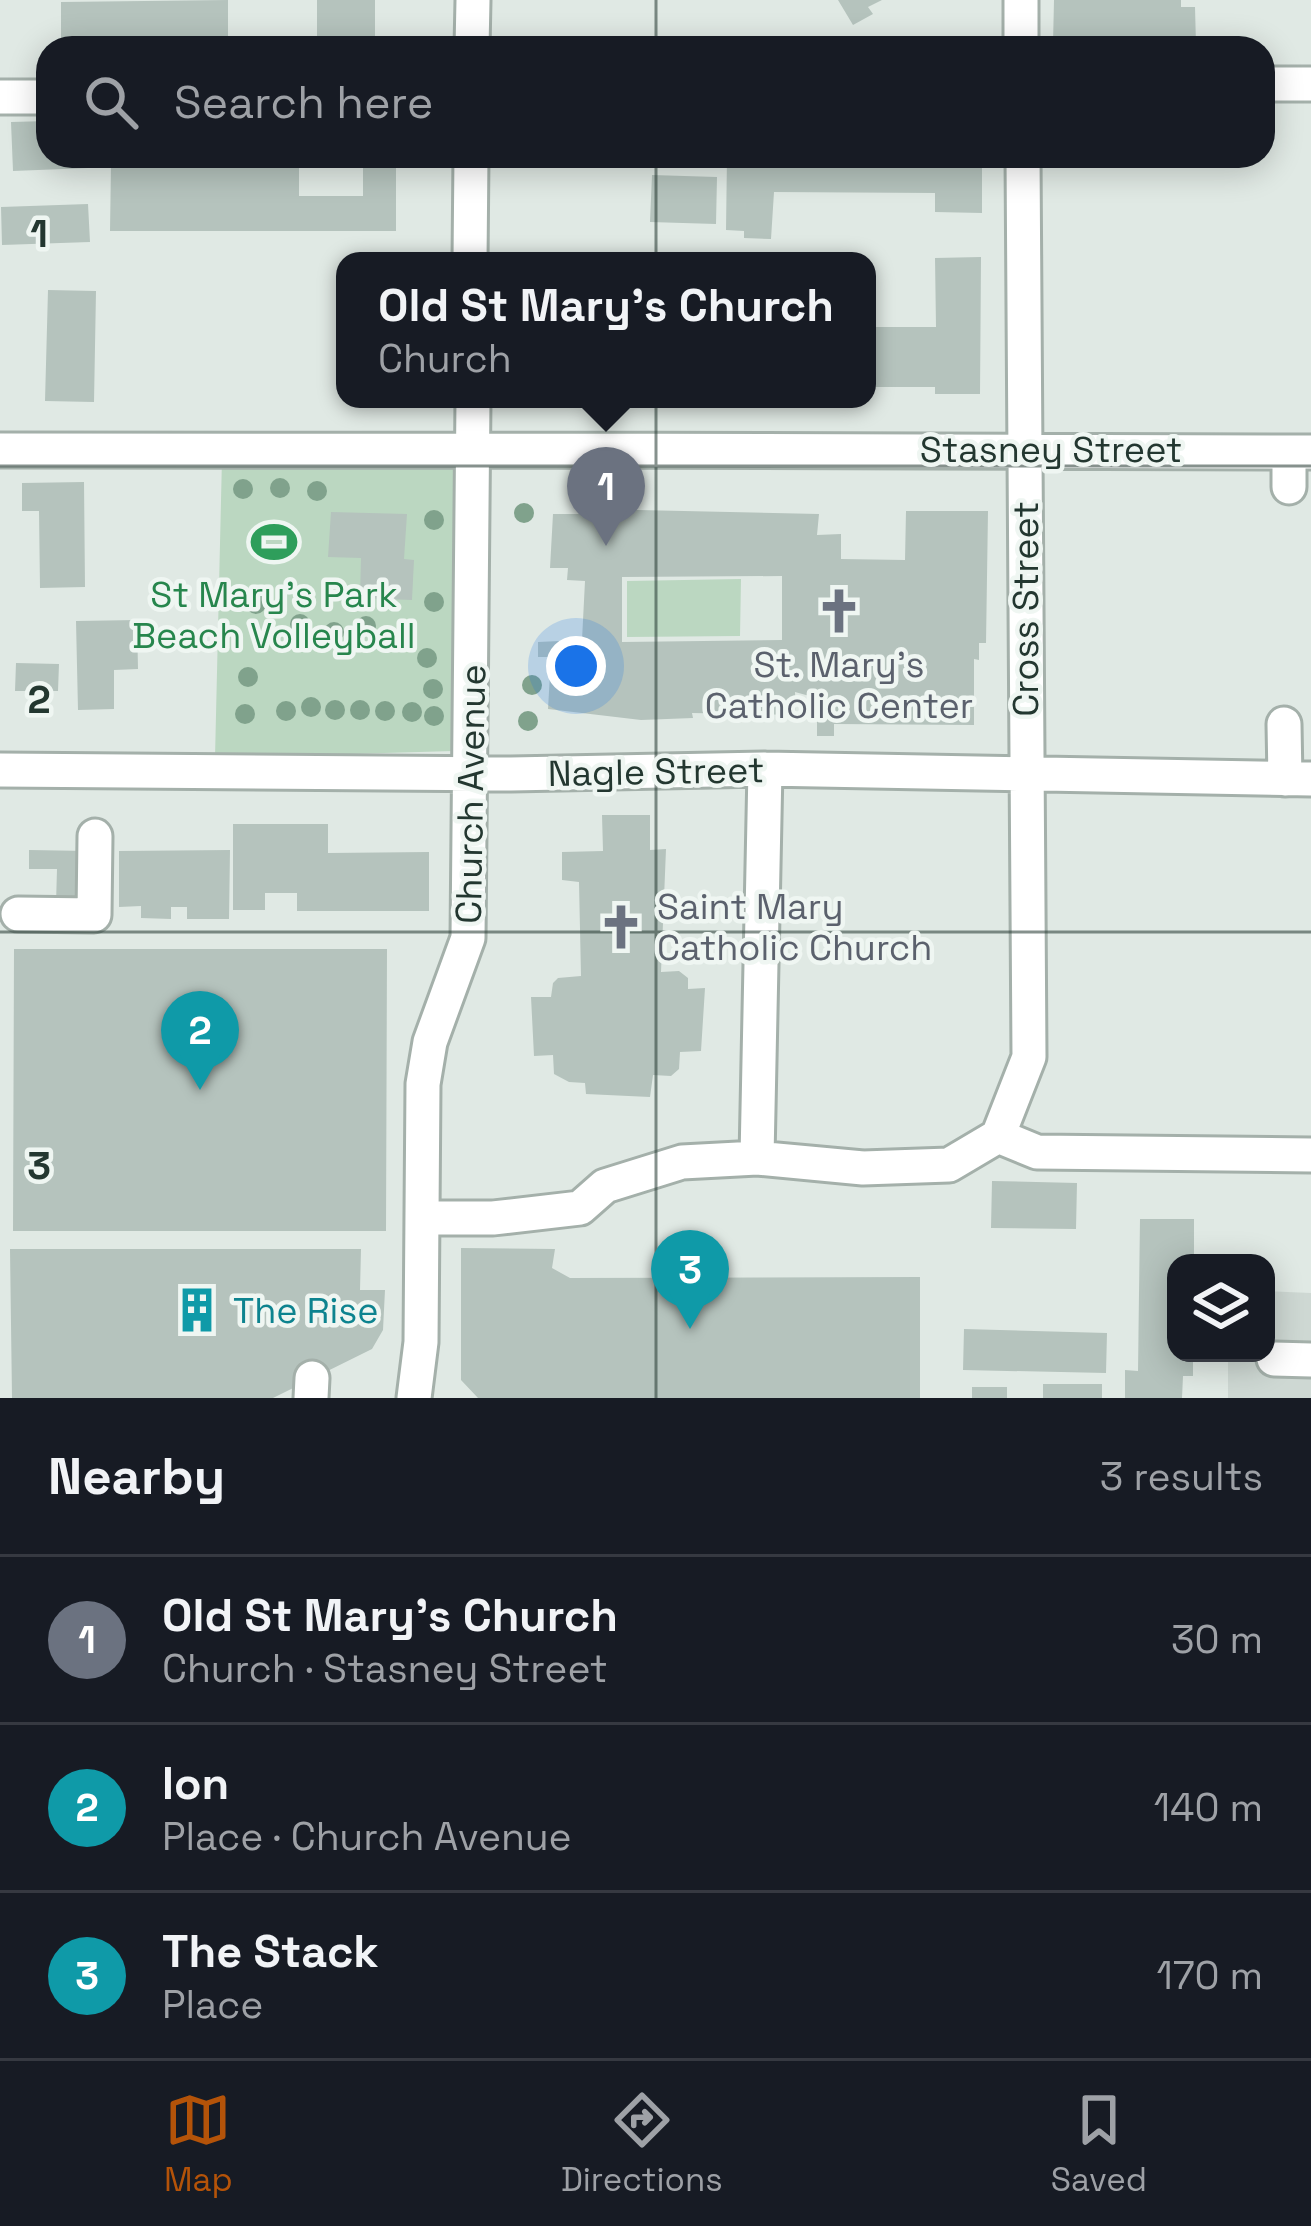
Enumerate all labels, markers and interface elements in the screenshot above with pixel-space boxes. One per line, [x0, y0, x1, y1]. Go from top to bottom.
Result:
search box [36, 36, 1275, 168]
icon: search [78, 69, 144, 135]
text: Search here [174, 74, 433, 131]
text: 1 [30, 209, 48, 258]
popup [336, 252, 876, 408]
text: Old St Mary's Church [378, 277, 834, 334]
text: Church [378, 334, 512, 383]
street label: Stasney Street [920, 427, 1182, 473]
pin: 1 [567, 447, 645, 546]
street label: Cross Street [1003, 501, 1049, 717]
sports icon: St Mary's Park Beach Volleyball [249, 517, 299, 567]
place label: St Mary's Park Beach Volleyball [132, 572, 416, 659]
church icon: St. Mary's Catholic Center [814, 586, 864, 636]
your location [546, 636, 606, 696]
place label: St. Mary's Catholic Center [705, 642, 973, 729]
street label: Church Avenue [446, 664, 496, 924]
text: 2 [27, 675, 51, 724]
street label: Nagle Street [547, 747, 765, 797]
place label: Saint Mary Catholic Church [657, 884, 932, 971]
church icon: Saint Mary Catholic Church [596, 902, 646, 952]
pin: 2 [161, 991, 239, 1090]
text: 3 [27, 1141, 51, 1190]
pin: 3 [651, 1230, 729, 1329]
map controls [1167, 1254, 1275, 1362]
button: layers [1167, 1254, 1275, 1362]
building icon: The Rise [172, 1285, 222, 1335]
place label: The Rise [233, 1288, 379, 1334]
text: Nearby [48, 1444, 225, 1509]
text: 3 results [1100, 1452, 1263, 1501]
text: Old St Mary's Church [162, 1587, 618, 1644]
text: 1 [78, 1615, 96, 1664]
text: 30 m [1171, 1615, 1263, 1664]
text: Church · Stasney Street [162, 1644, 608, 1693]
text: Ion [162, 1755, 229, 1812]
text: 2 [75, 1783, 99, 1832]
text: 140 m [1154, 1783, 1263, 1832]
text: Place · Church Avenue [162, 1812, 572, 1861]
text: The Stack [162, 1923, 379, 1980]
text: 3 [75, 1951, 99, 2000]
text: 170 m [1156, 1951, 1263, 2000]
text: Place [162, 1980, 263, 2029]
tab: Map [164, 2087, 233, 2201]
tab: Directions [561, 2087, 723, 2201]
tab: Saved [1051, 2087, 1147, 2201]

